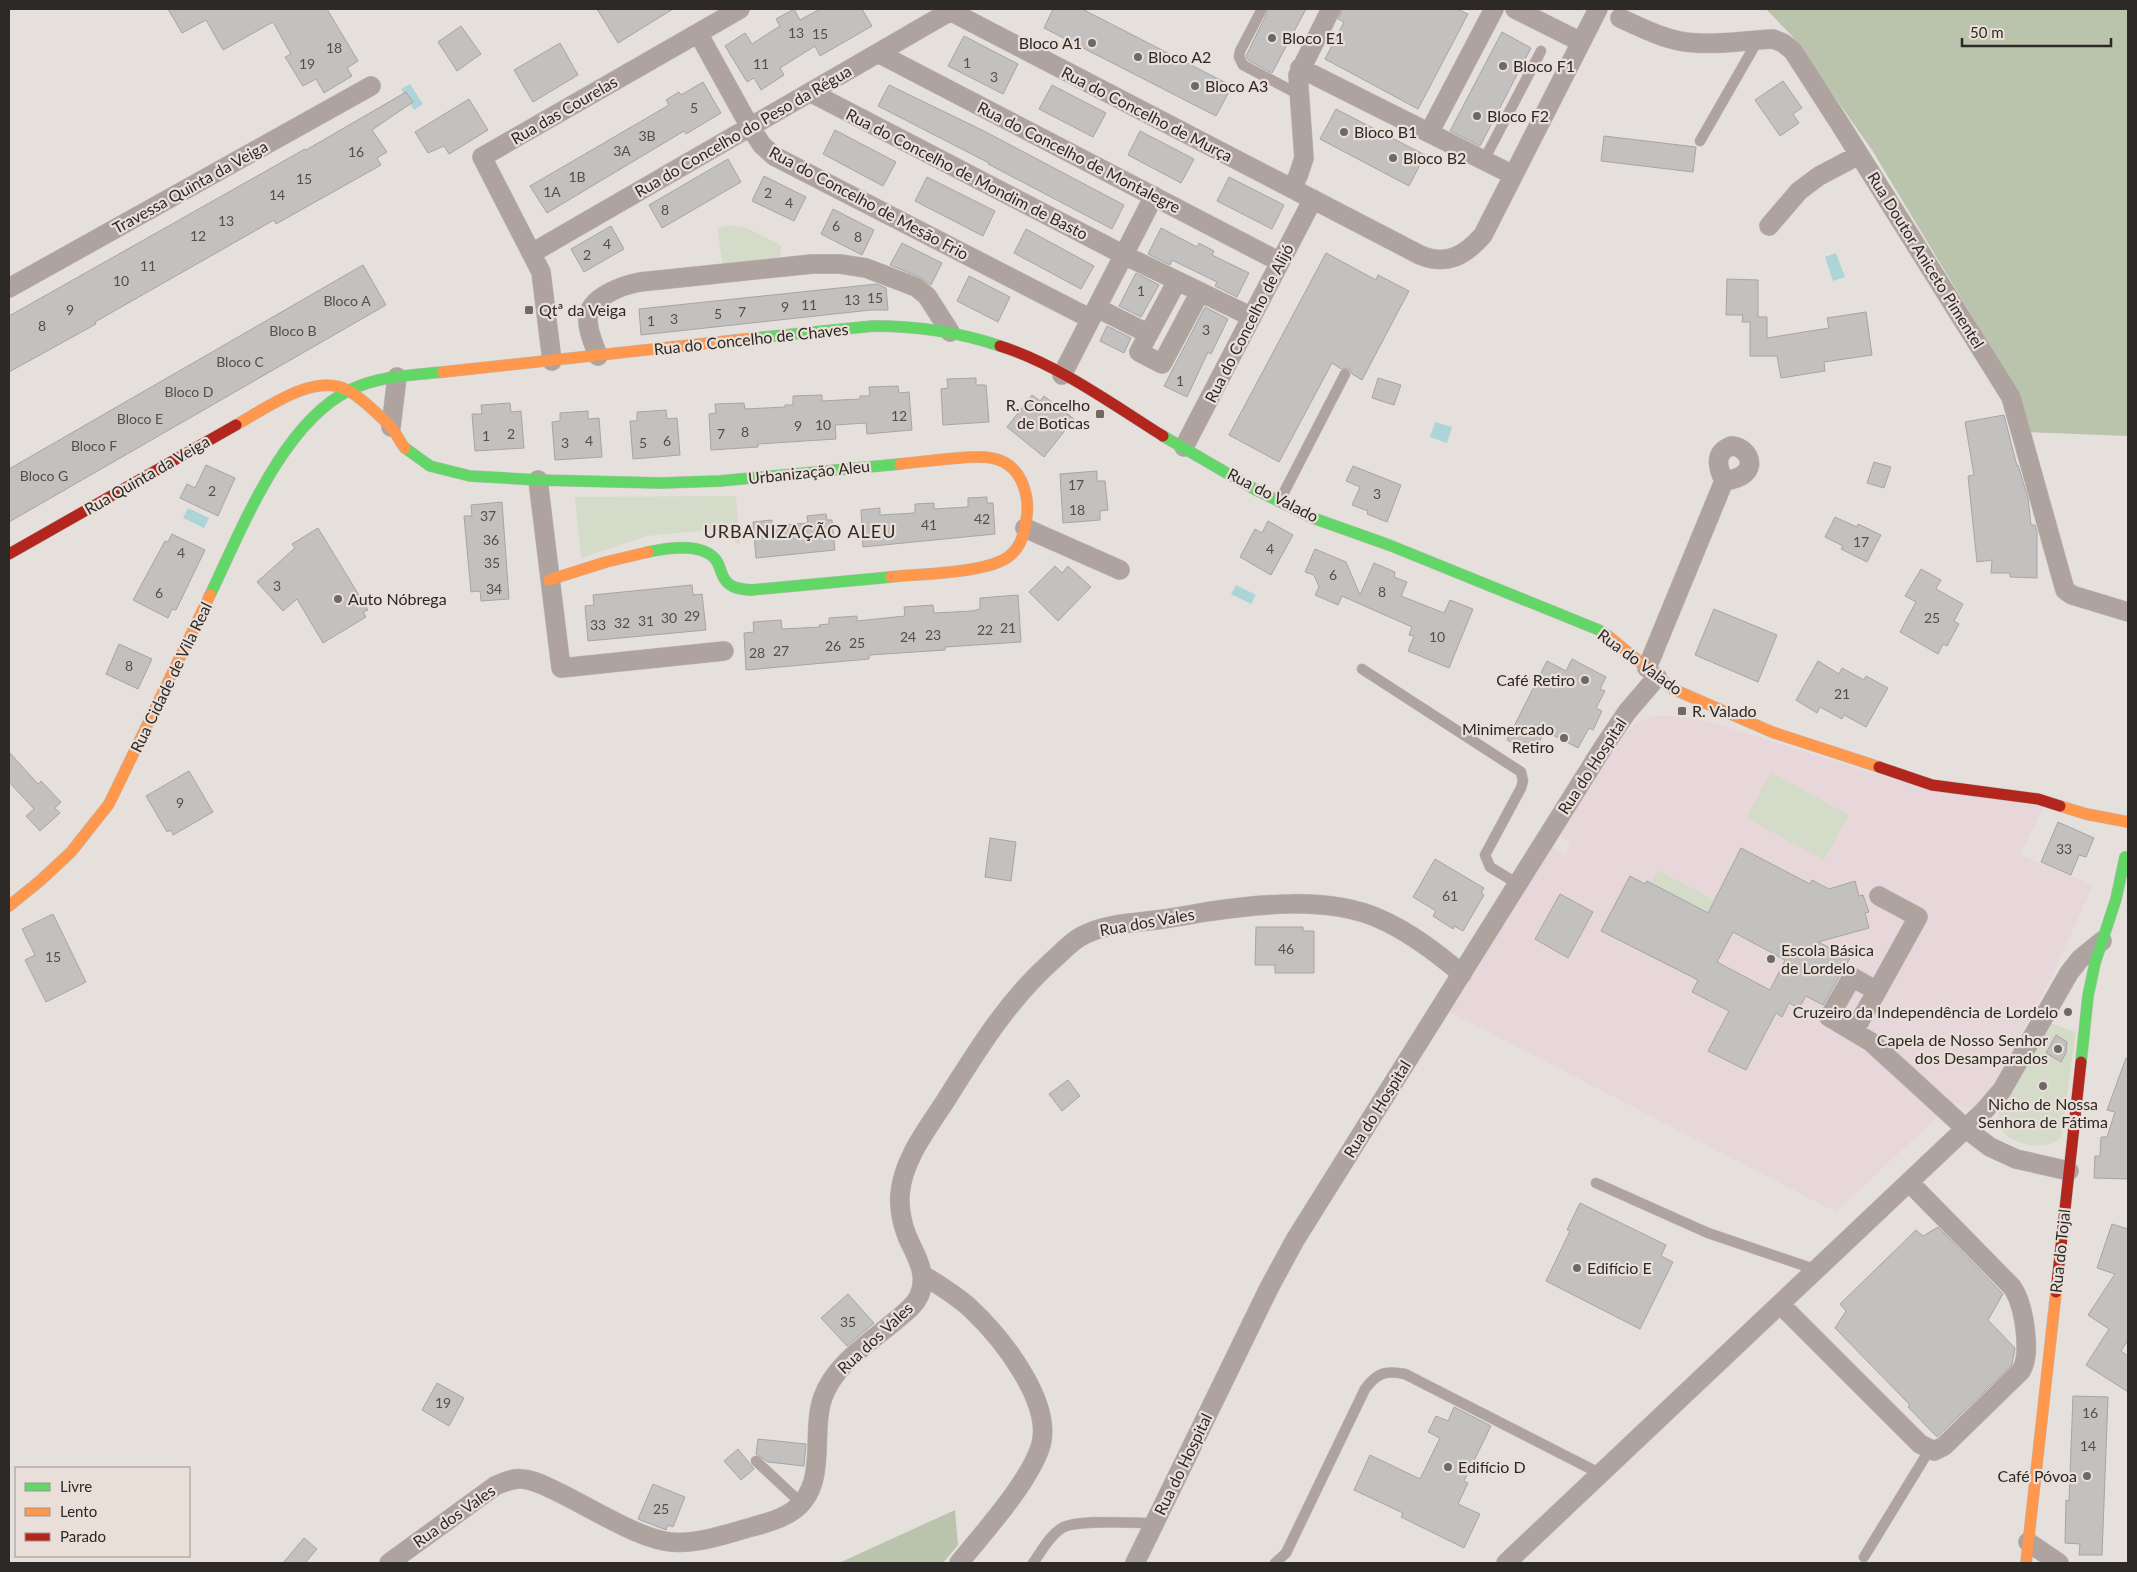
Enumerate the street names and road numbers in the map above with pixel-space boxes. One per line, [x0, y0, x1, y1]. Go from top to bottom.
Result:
street label: Rua do Concelho do Peso da Régua [631, 61, 855, 201]
street label: Rua do Concelho de Murça [1059, 62, 1236, 165]
street label: Rua das Courelas [507, 71, 620, 148]
street label: Rua do Concelho de Montalegre [975, 97, 1184, 216]
street label: Rua do Concelho de Mondim de Basto [843, 104, 1091, 243]
street label: Travessa Quinta da Veiga [109, 136, 271, 237]
street label: Rua do Concelho de Mesão Frio [766, 142, 972, 263]
street label: Rua Doutor Aniceto Pimentel [1864, 168, 1989, 352]
street label: Rua do Concelho de Alijó [1200, 240, 1297, 405]
street label: Rua do Concelho de Chaves [653, 319, 849, 358]
street label: Rua Quinta da Veiga [81, 431, 213, 518]
street label: Urbanização Aleu [747, 456, 871, 487]
street label: Rua do Valado [1225, 463, 1322, 526]
street label: Rua Cidade de Vila Real [126, 599, 215, 755]
street label: Rua do Valado [1594, 625, 1686, 699]
street label: Rua do Hospital [1553, 714, 1630, 817]
street label: Rua dos Vales [1098, 904, 1196, 939]
street label: Rua do Hospital [1339, 1057, 1414, 1161]
street label: Rua do Tojal [2046, 1208, 2073, 1294]
street label: Rua dos Vales [833, 1298, 916, 1377]
street label: Rua do Hospital [1150, 1410, 1215, 1518]
street label: Rua dos Vales [409, 1480, 498, 1551]

